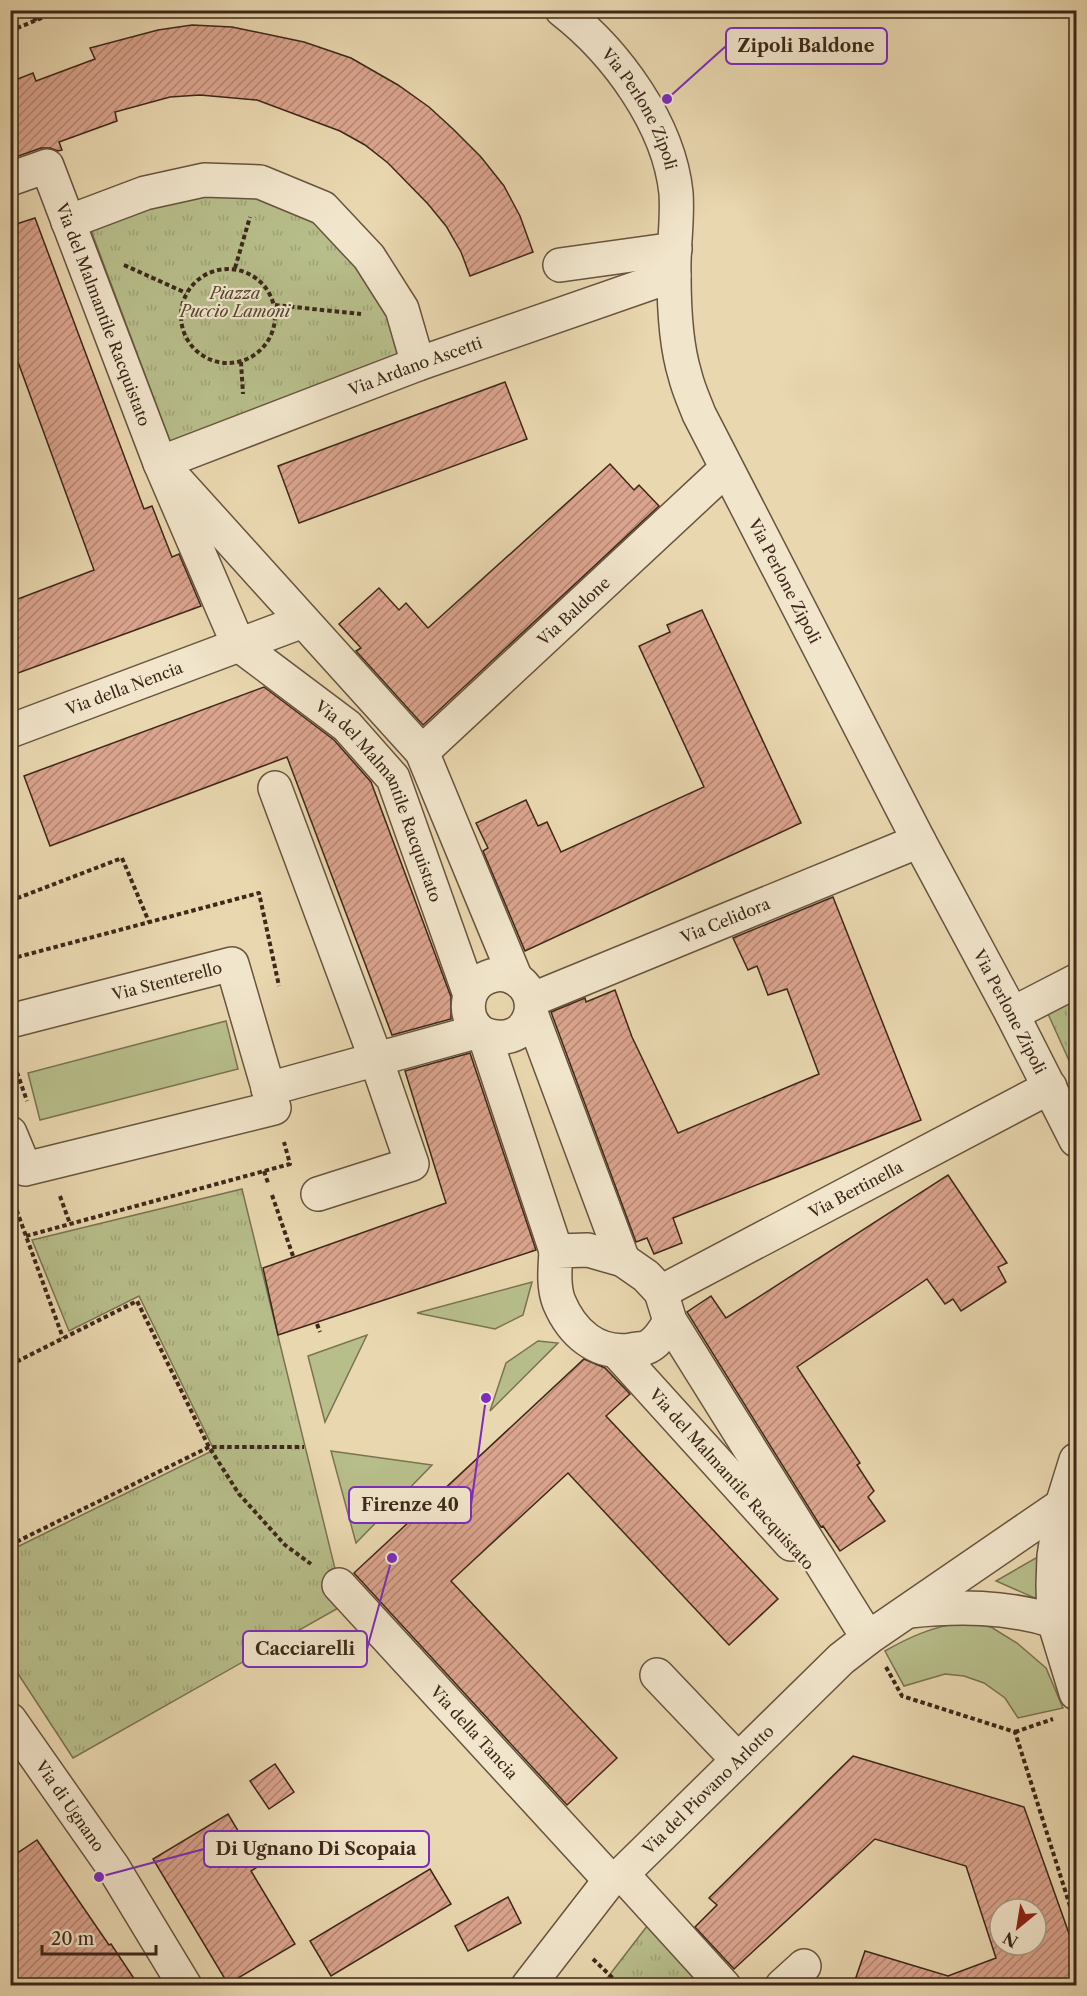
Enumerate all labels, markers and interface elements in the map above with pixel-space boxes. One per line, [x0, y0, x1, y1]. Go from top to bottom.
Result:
callout: Zipoli Baldone [726, 28, 887, 64]
text: Zipoli Baldone [738, 35, 875, 57]
street label: Via Perlone Zipoli [597, 43, 682, 172]
street label: Via del Malmantile Racquistato [52, 199, 155, 429]
park label: Piazza Puccio Lamoni [178, 283, 291, 321]
street label: Via Ardano Ascetti [345, 333, 485, 400]
street label: Via Perlone Zipoli [744, 514, 825, 647]
street label: Via Baldone [532, 572, 614, 650]
street label: Via della Nencia [62, 657, 186, 719]
street label: Via del Malmantile Racquistato [311, 695, 446, 905]
street label: Via Celidora [677, 893, 773, 948]
street label: Via Perlone Zipoli [969, 945, 1051, 1077]
street label: Via Stenterello [109, 957, 224, 1005]
street label: Via Bertinella [804, 1156, 906, 1223]
street label: Via del Malmantile Racquistato [645, 1383, 819, 1574]
callout: Firenze 40 [349, 1487, 471, 1523]
text: Firenze 40 [361, 1494, 459, 1516]
callout: Cacciarelli [243, 1631, 367, 1667]
text: Cacciarelli [255, 1638, 356, 1660]
street label: Via della Tancia [426, 1681, 523, 1784]
street label: Via del Piovano Arlotto [638, 1721, 778, 1859]
street label: Via di Ugnano [31, 1756, 109, 1855]
callout: Di Ugnano Di Scopaia [204, 1831, 429, 1867]
text: Di Ugnano Di Scopaia [216, 1838, 417, 1860]
north arrow [988, 1897, 1048, 1957]
scale bar [42, 1918, 156, 1956]
text: 20 m [51, 1928, 95, 1950]
text: N [999, 1928, 1022, 1952]

